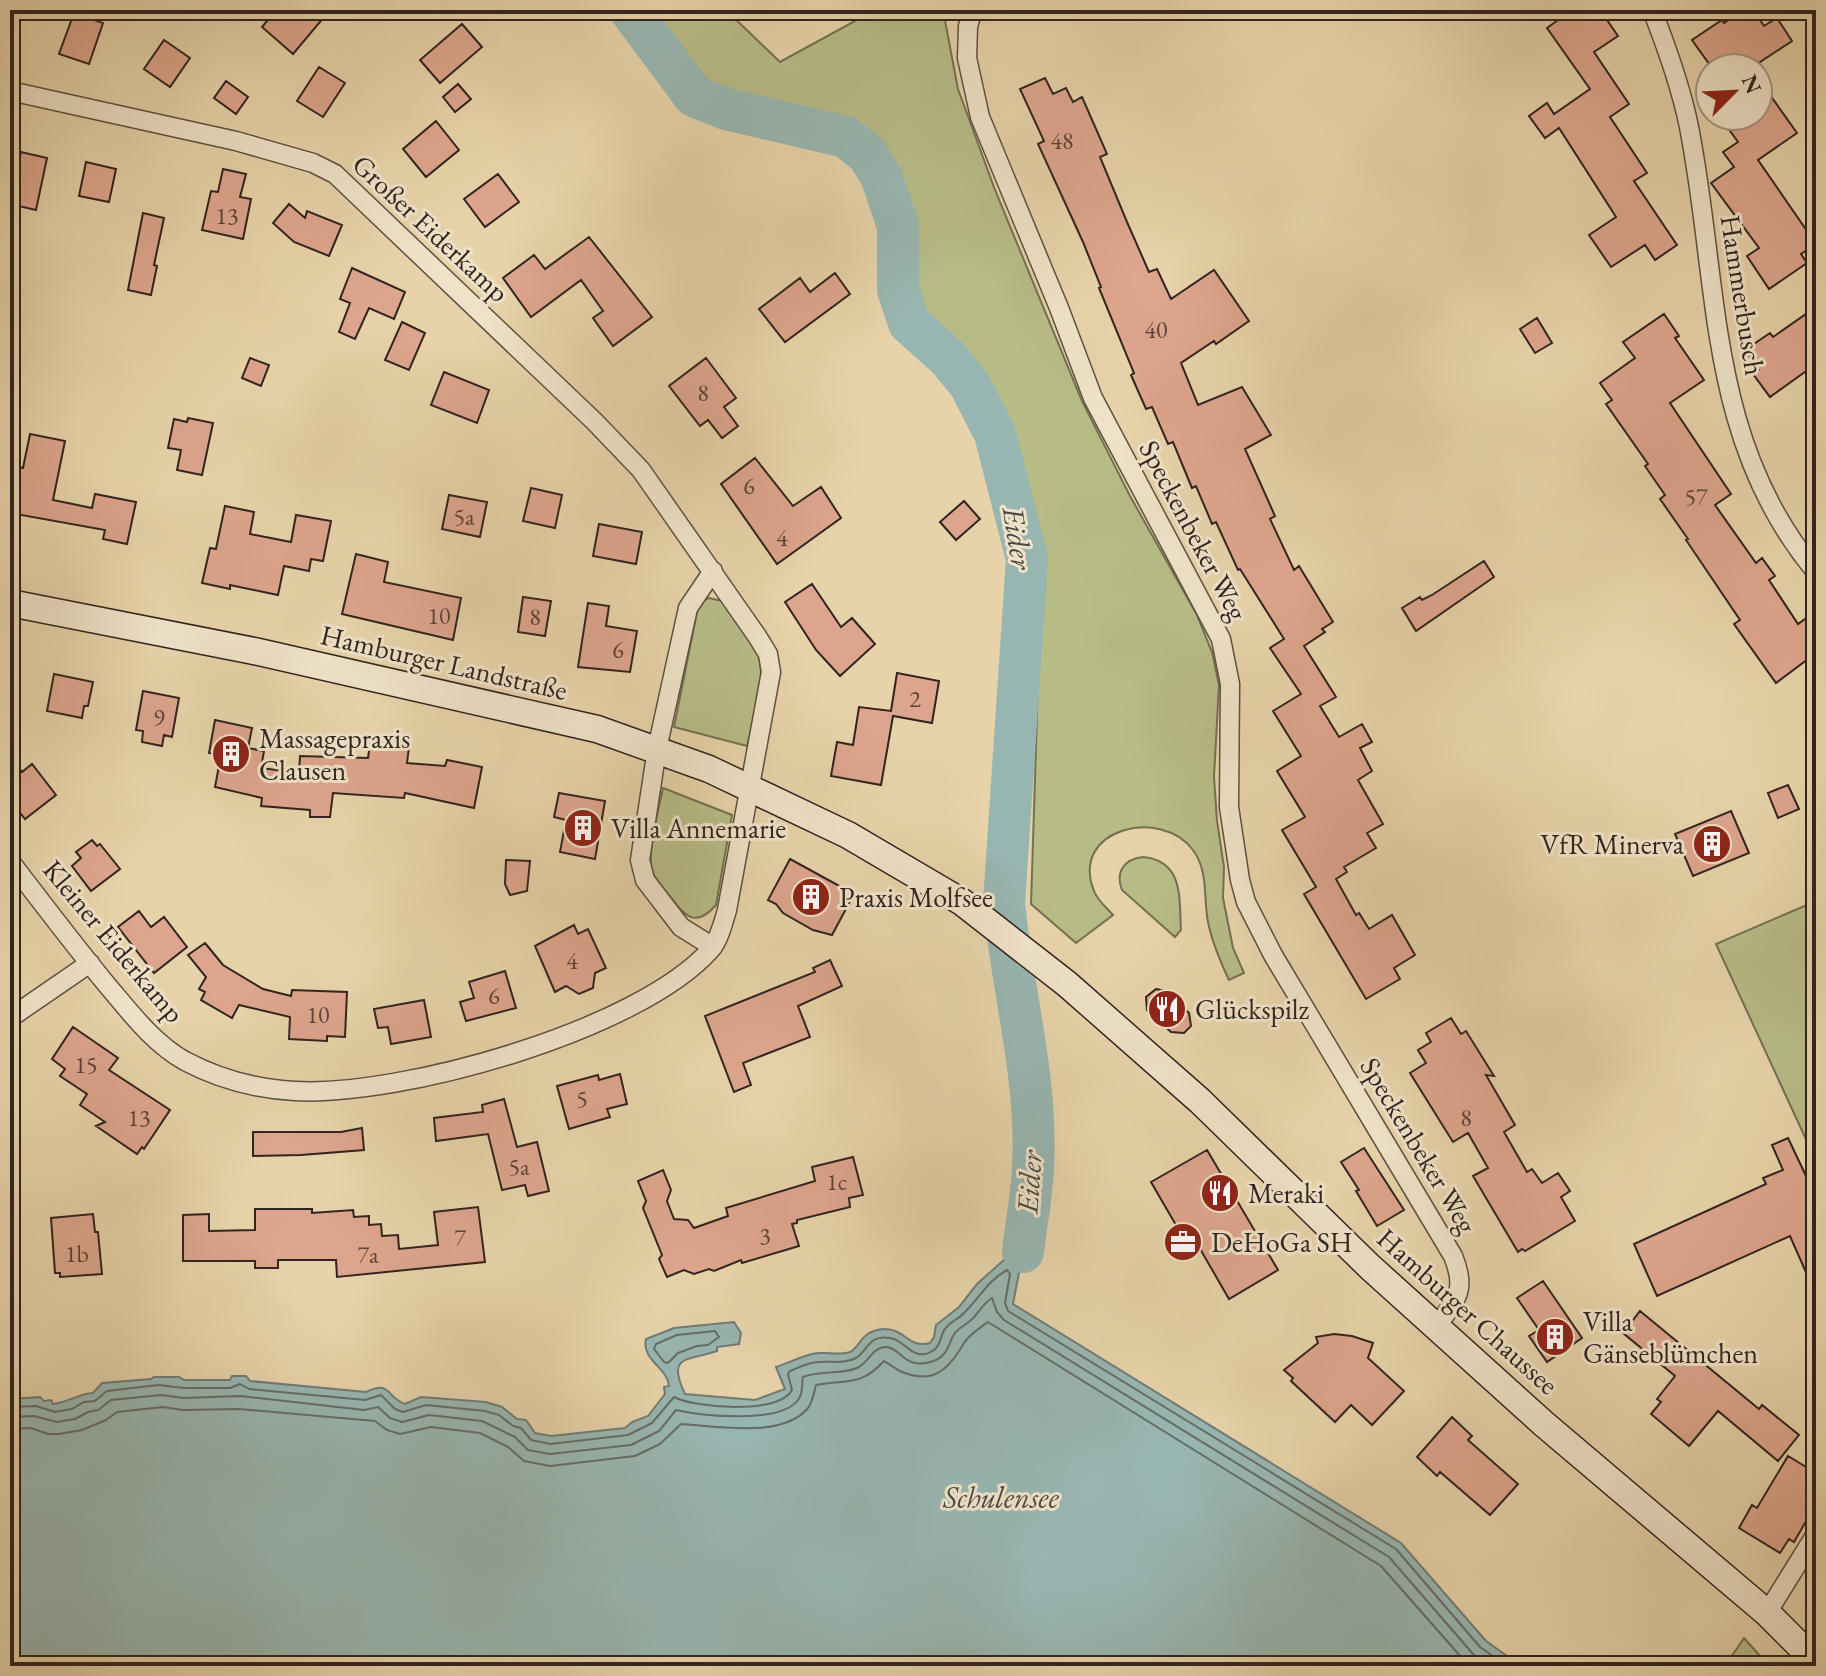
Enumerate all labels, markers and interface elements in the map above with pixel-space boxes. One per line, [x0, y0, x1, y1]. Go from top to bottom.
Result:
north arrow [1694, 52, 1774, 132]
text: N [1735, 70, 1769, 98]
house number: 48 [1050, 125, 1074, 156]
street label: Großer Eiderkamp [345, 146, 517, 310]
house number: 13 [215, 200, 239, 231]
street label: Hammerbusch [1713, 212, 1773, 378]
house number: 40 [1144, 314, 1168, 345]
house number: 8 [697, 377, 709, 408]
street label: Speckenbeker Weg [1131, 434, 1257, 627]
house number: 6 [743, 470, 755, 501]
house number: 57 [1684, 481, 1708, 512]
house number: 5a [453, 501, 475, 532]
water label: Eider [994, 503, 1042, 574]
house number: 4 [776, 522, 788, 553]
house number: 10 [427, 600, 451, 631]
house number: 8 [529, 601, 541, 632]
street label: Hamburger Landstraße [317, 616, 571, 708]
house number: 6 [612, 634, 624, 665]
house number: 2 [909, 683, 921, 714]
house number: 9 [153, 702, 165, 733]
place label: Massagepraxis Clausen [259, 720, 410, 788]
building icon: Massagepraxis Clausen [210, 733, 252, 775]
building icon: Villa Annemarie [562, 807, 604, 849]
place label: Villa Annemarie [611, 810, 786, 846]
building icon: VfR Minerva [1691, 823, 1733, 865]
place label: VfR Minerva [1541, 826, 1685, 862]
street label: Kleiner Eiderkamp [35, 852, 193, 1030]
building icon: Praxis Molfsee [790, 876, 832, 918]
place label: Praxis Molfsee [839, 879, 993, 915]
house number: 4 [566, 945, 578, 976]
house number: 6 [488, 980, 500, 1011]
restaurant icon: Glückspilz [1146, 988, 1188, 1030]
place label: Glückspilz [1195, 991, 1310, 1027]
house number: 10 [306, 999, 330, 1030]
house number: 15 [74, 1049, 98, 1080]
street label: Speckenbeker Weg [1352, 1051, 1486, 1240]
house number: 5 [576, 1083, 588, 1114]
house number: 13 [127, 1102, 151, 1133]
house number: 8 [1460, 1102, 1472, 1133]
water label: Eider [1007, 1148, 1051, 1216]
house number: 5a [508, 1151, 530, 1182]
house number: 1c [826, 1166, 848, 1197]
restaurant icon: Meraki [1199, 1172, 1241, 1214]
place label: Meraki [1248, 1175, 1324, 1211]
house number: 3 [759, 1220, 771, 1251]
street label: Hamburger Chaussee [1370, 1220, 1566, 1402]
office icon: DeHoGa SH [1162, 1221, 1204, 1263]
house number: 7 [454, 1222, 466, 1253]
place label: DeHoGa SH [1211, 1224, 1352, 1260]
house number: 1b [65, 1238, 89, 1269]
house number: 7a [357, 1239, 379, 1270]
place label: Villa Gänseblümchen [1583, 1303, 1758, 1371]
building icon: Villa Gänseblümchen [1534, 1316, 1576, 1358]
water label: Schulensee [942, 1478, 1059, 1517]

